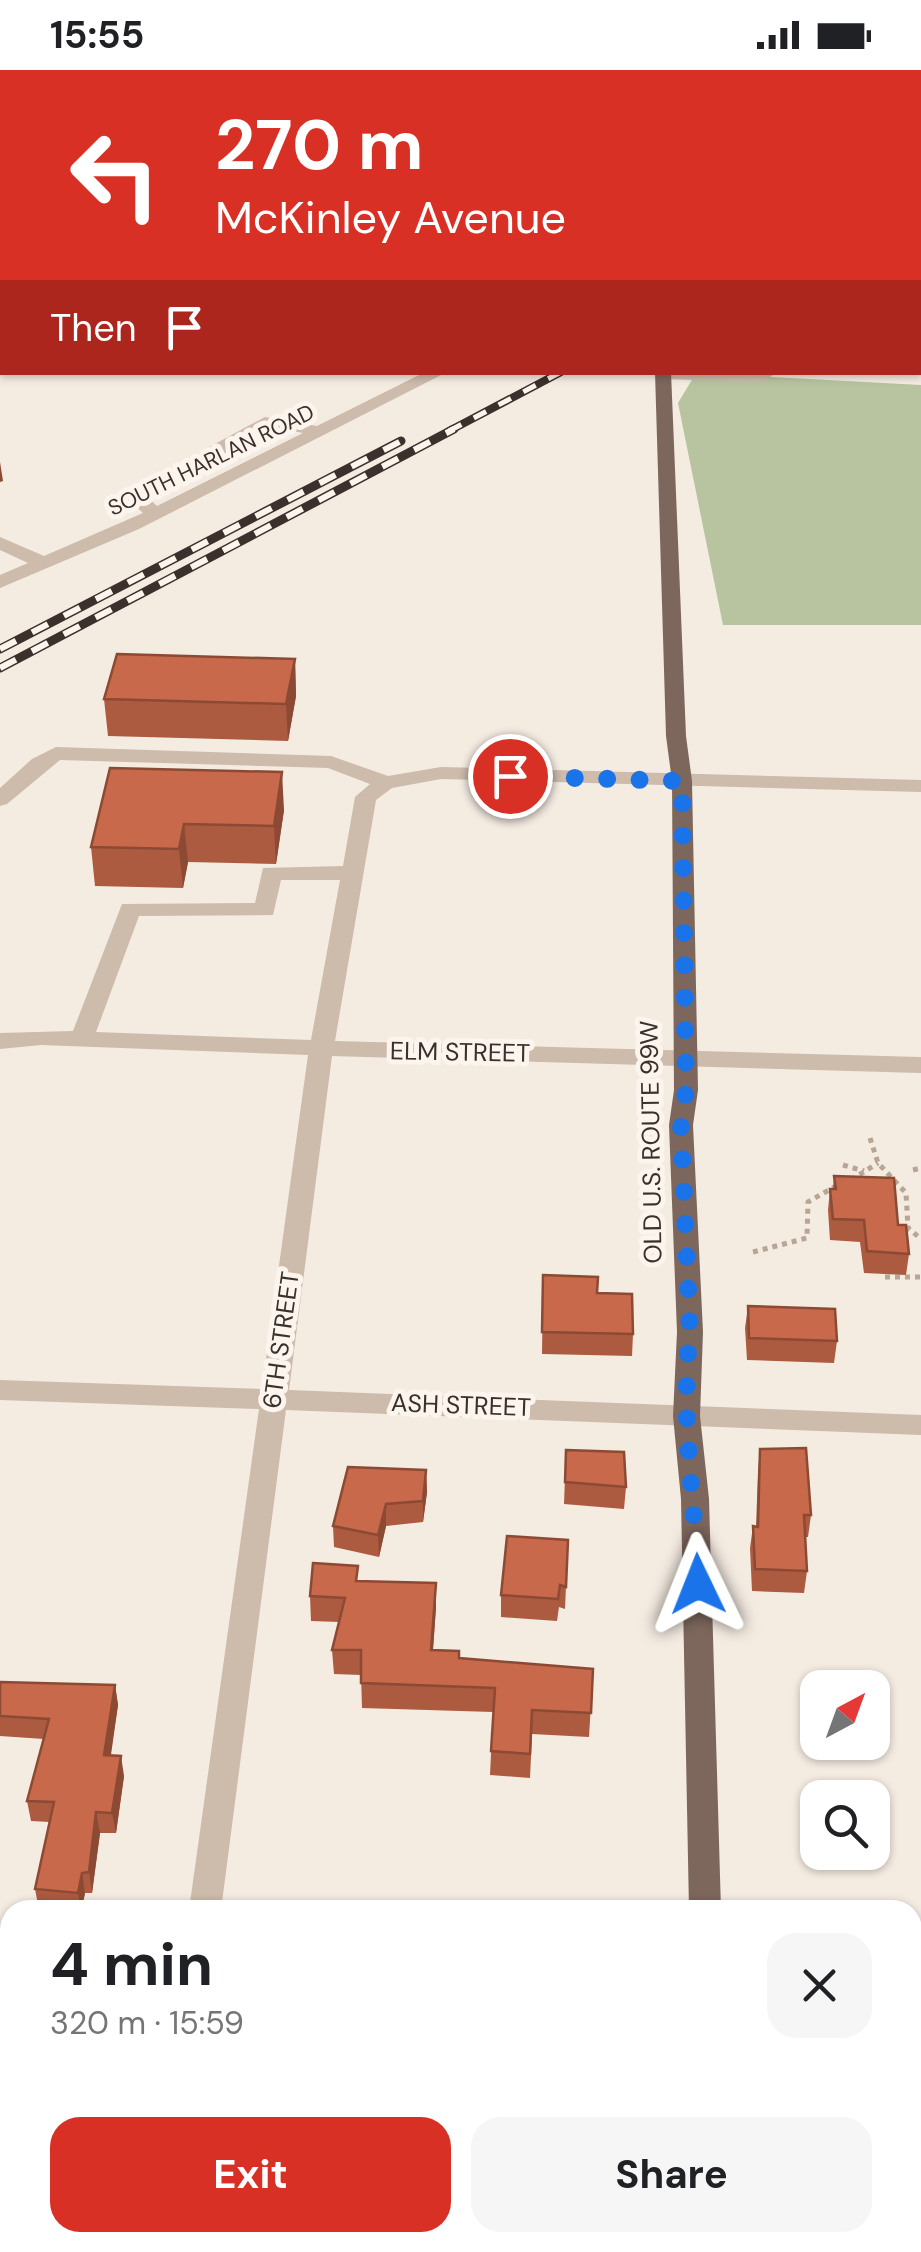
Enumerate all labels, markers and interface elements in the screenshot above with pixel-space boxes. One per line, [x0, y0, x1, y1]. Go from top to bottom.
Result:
text: 15:55 [50, 10, 144, 60]
text: 270 m [215, 100, 424, 191]
icon: left [50, 110, 180, 240]
text: McKinley Avenue [215, 188, 566, 247]
icon: arrive [157, 300, 212, 355]
text: Then [50, 303, 137, 353]
street label: SOUTH HARLAN ROAD [103, 397, 319, 523]
pin [468, 734, 553, 819]
icon: arrive [483, 749, 538, 804]
street label: OLD U.S. ROUTE 99W [632, 1020, 670, 1264]
street label: ELM STREET [390, 1034, 530, 1070]
street label: 6TH STREET [255, 1269, 307, 1411]
street label: ASH STREET [390, 1386, 532, 1424]
position arrow [646, 1532, 750, 1636]
north arrow [800, 1670, 890, 1760]
map controls [800, 1670, 890, 1870]
button: search [800, 1780, 890, 1870]
text: 4 min [50, 1925, 213, 2004]
button: close [767, 1933, 872, 2038]
text: 320 m · 15:59 [50, 2002, 244, 2044]
button: Exit [50, 2117, 451, 2232]
button: Share [471, 2117, 872, 2232]

